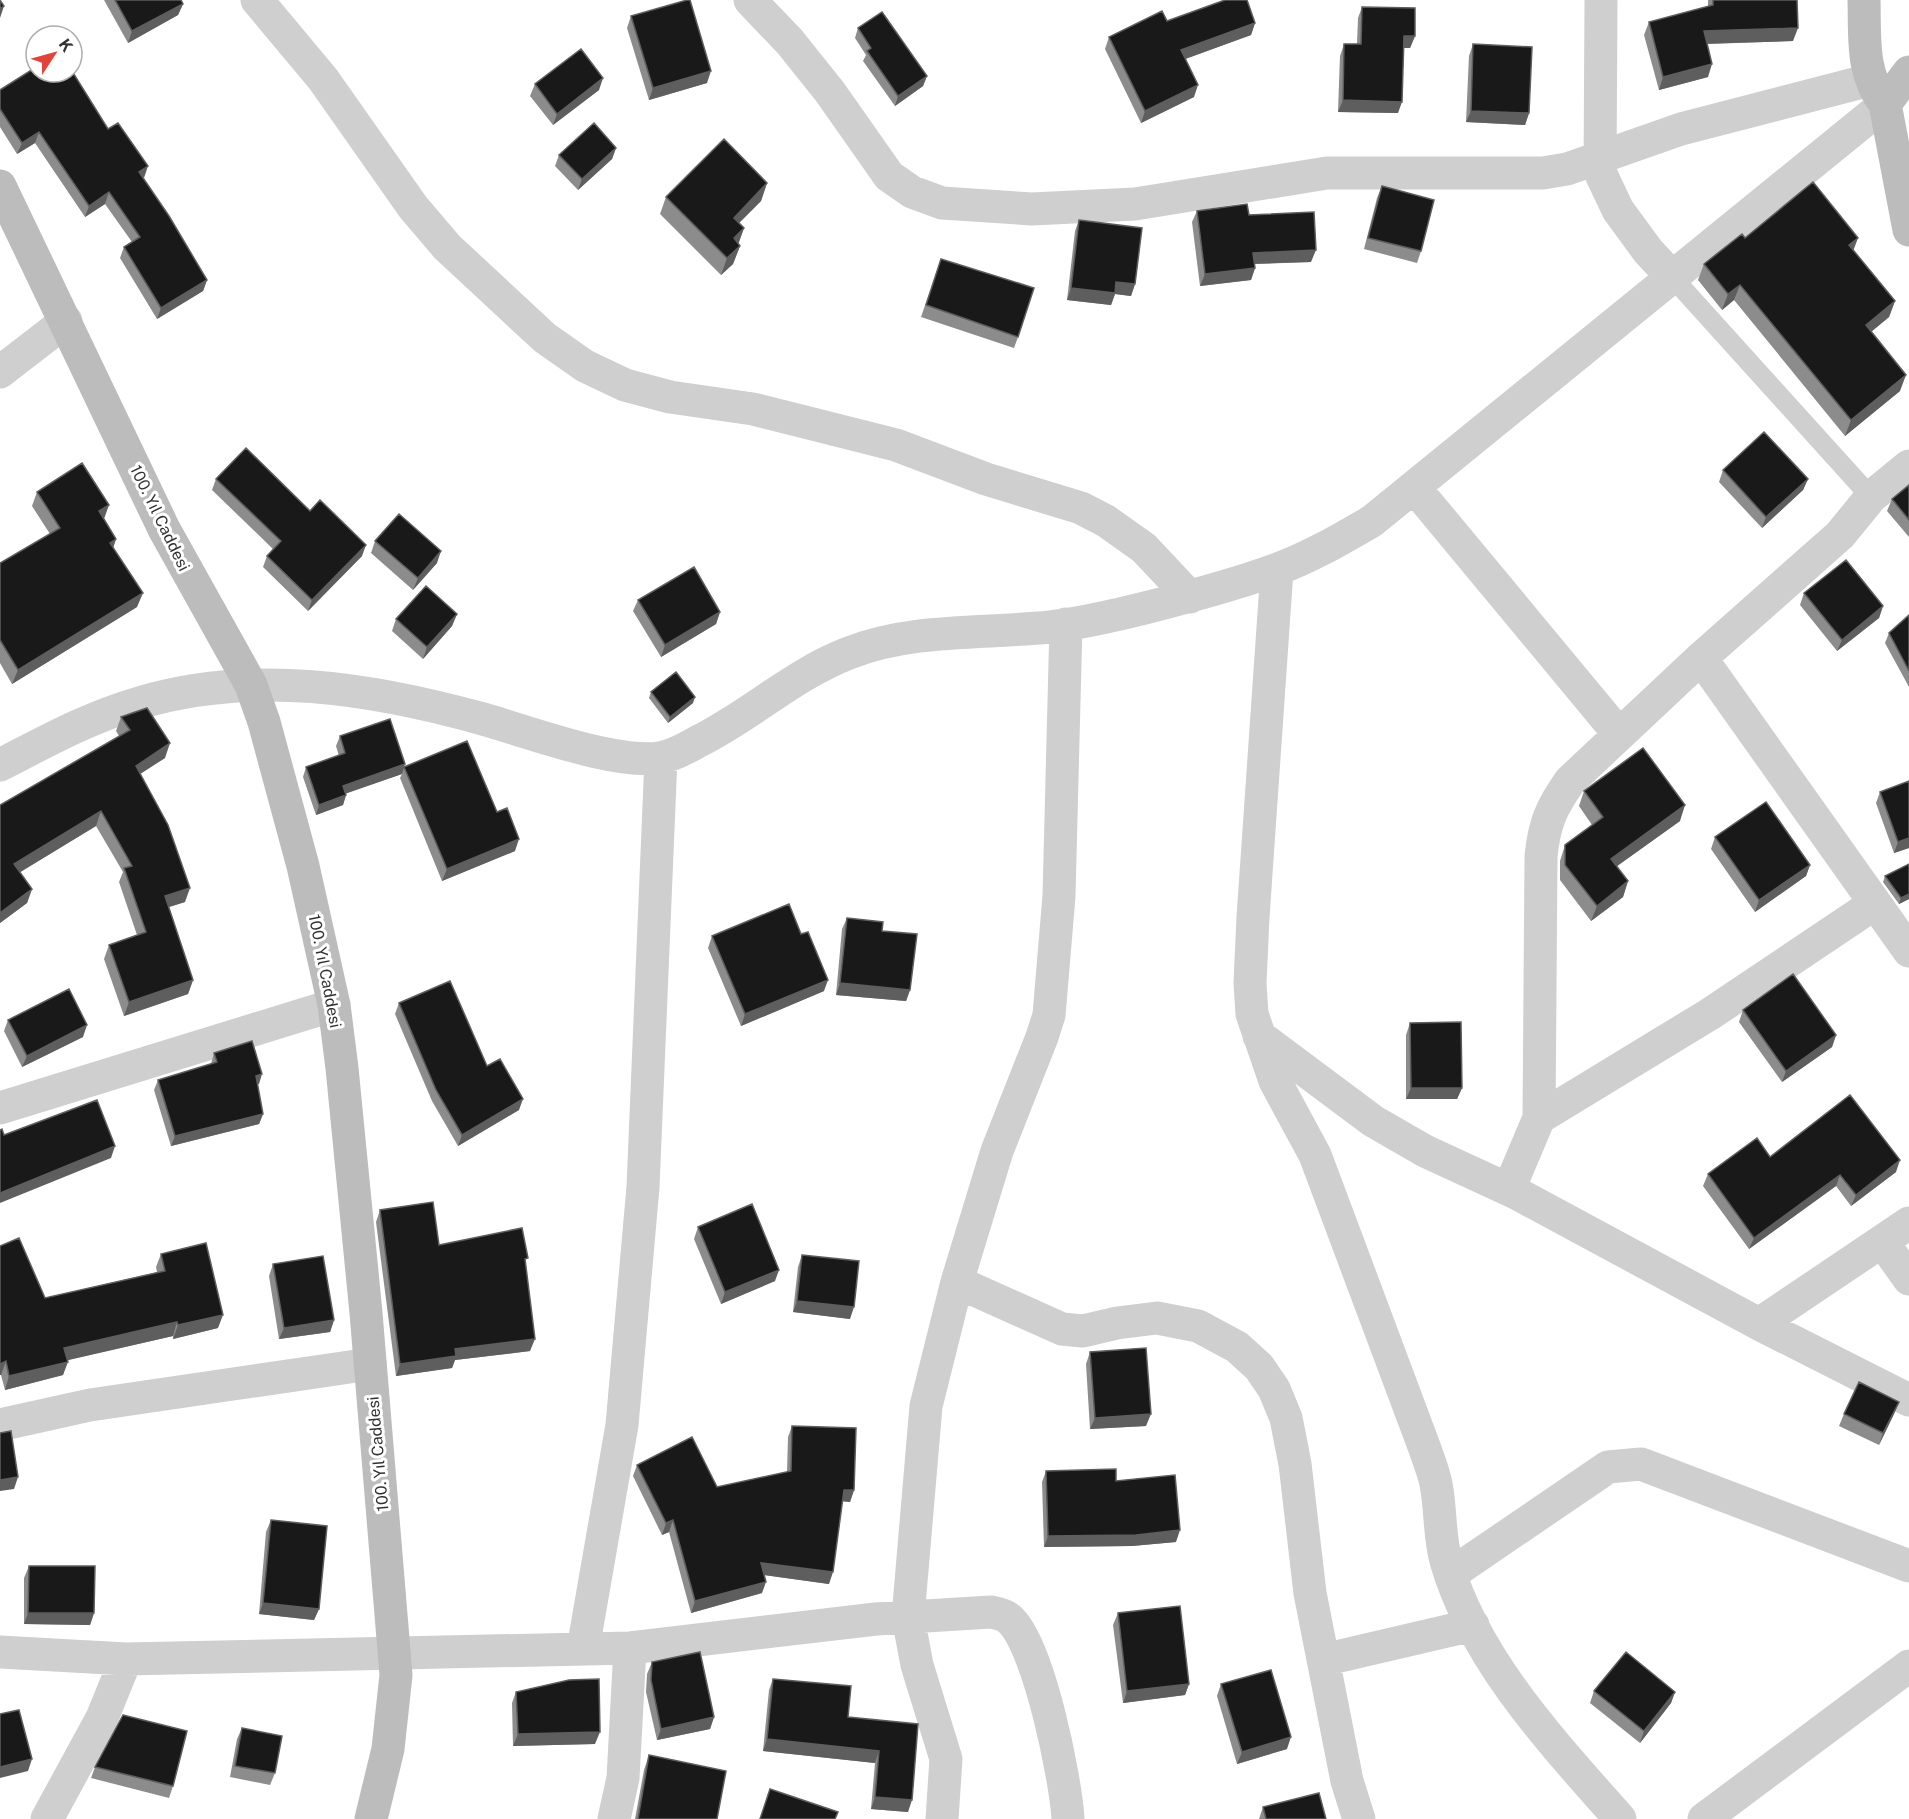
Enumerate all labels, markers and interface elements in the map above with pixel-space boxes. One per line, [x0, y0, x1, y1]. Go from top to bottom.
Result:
north arrow [24, 24, 84, 84]
text: K [55, 35, 77, 56]
street label: 100. Yıl Caddesi [126, 462, 194, 574]
street label: 100. Yıl Caddesi [305, 913, 345, 1029]
street label: 100. Yıl Caddesi [364, 1396, 392, 1512]

